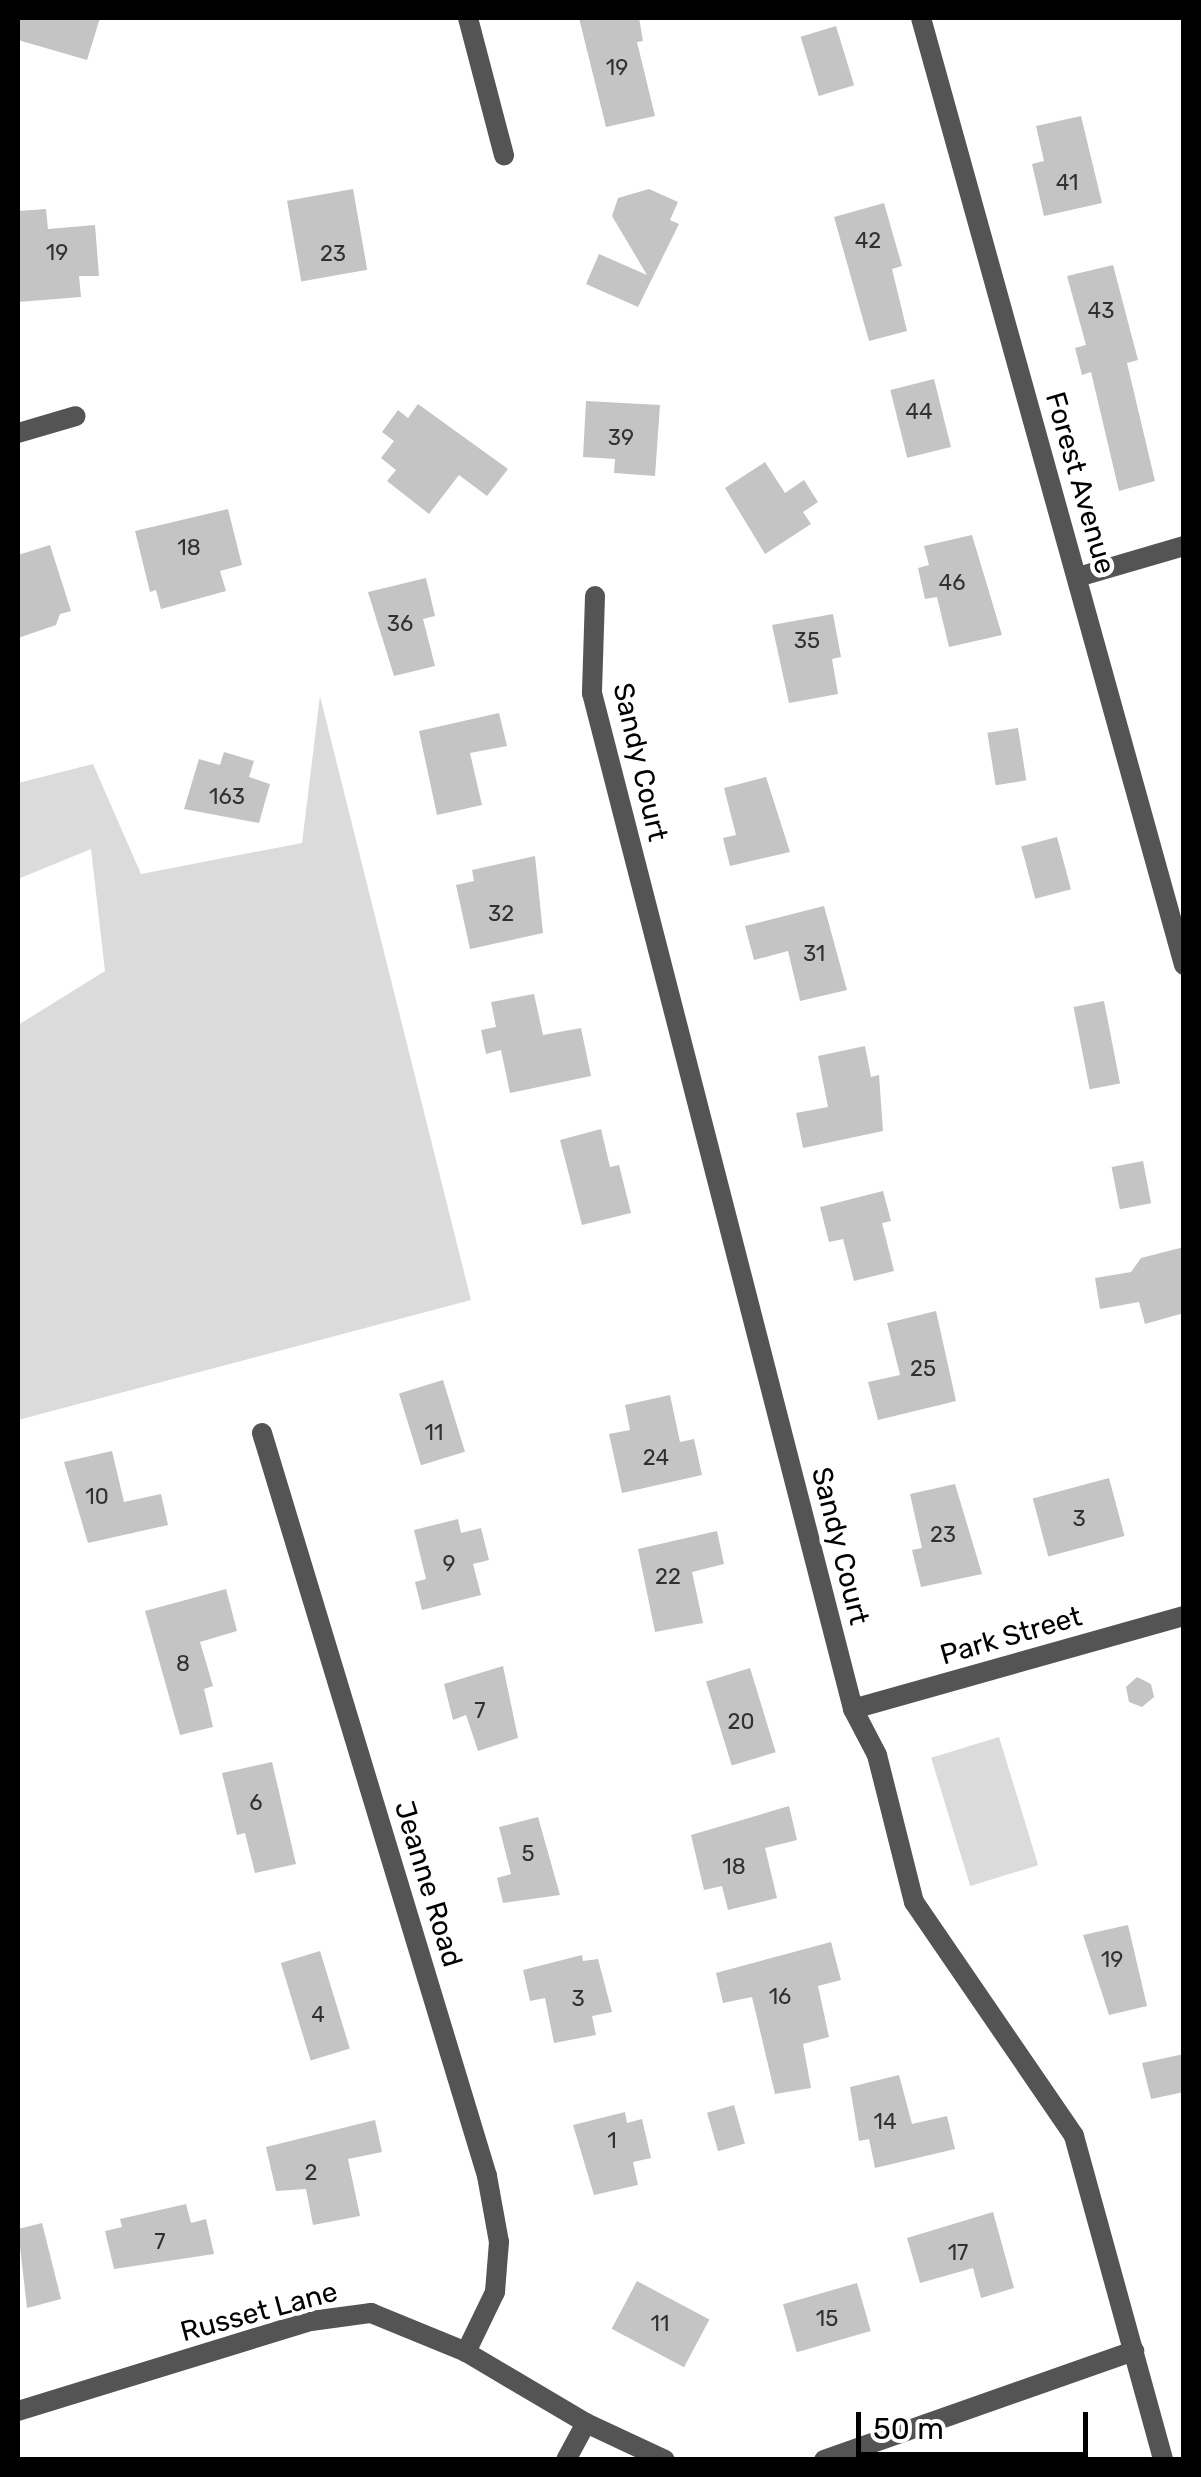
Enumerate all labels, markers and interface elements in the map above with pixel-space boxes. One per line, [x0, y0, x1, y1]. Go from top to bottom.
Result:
house number: 19 [606, 55, 628, 81]
house number: 41 [1056, 170, 1078, 196]
house number: 42 [855, 228, 881, 254]
house number: 19 [46, 240, 68, 266]
house number: 23 [320, 241, 346, 267]
house number: 43 [1088, 298, 1114, 324]
street label: Forest Avenue [1038, 388, 1122, 578]
house number: 44 [905, 399, 933, 425]
house number: 39 [608, 425, 634, 451]
house number: 18 [177, 535, 201, 561]
house number: 46 [939, 570, 965, 596]
house number: 36 [387, 611, 413, 637]
house number: 35 [794, 628, 820, 654]
street label: Sandy Court [605, 679, 675, 845]
house number: 163 [209, 784, 245, 810]
house number: 32 [488, 901, 514, 927]
house number: 31 [803, 941, 825, 967]
house number: 25 [910, 1356, 936, 1382]
house number: 11 [425, 1420, 443, 1446]
house number: 24 [643, 1445, 669, 1471]
street label: Sandy Court [804, 1463, 876, 1629]
house number: 10 [85, 1484, 109, 1510]
house number: 3 [1072, 1506, 1086, 1532]
house number: 23 [930, 1522, 956, 1548]
house number: 9 [442, 1551, 456, 1577]
house number: 22 [655, 1564, 681, 1590]
street label: Park Street [936, 1600, 1086, 1672]
house number: 8 [176, 1651, 190, 1677]
house number: 7 [474, 1698, 486, 1724]
house number: 20 [728, 1709, 754, 1735]
house number: 6 [249, 1790, 263, 1816]
street label: Jeanne Road [387, 1797, 469, 1971]
house number: 5 [521, 1841, 535, 1867]
house number: 18 [722, 1854, 746, 1880]
house number: 19 [1101, 1947, 1123, 1973]
house number: 16 [769, 1984, 791, 2010]
house number: 3 [571, 1986, 585, 2012]
house number: 4 [311, 2002, 325, 2028]
house number: 14 [873, 2109, 897, 2135]
house number: 1 [607, 2128, 617, 2154]
house number: 2 [305, 2160, 317, 2186]
house number: 7 [154, 2229, 166, 2255]
house number: 17 [948, 2240, 968, 2266]
street label: Russet Lane [177, 2275, 341, 2349]
house number: 15 [816, 2306, 838, 2332]
house number: 11 [651, 2311, 669, 2337]
scale bar [861, 2392, 1094, 2454]
text: 50 m [873, 2411, 944, 2447]

